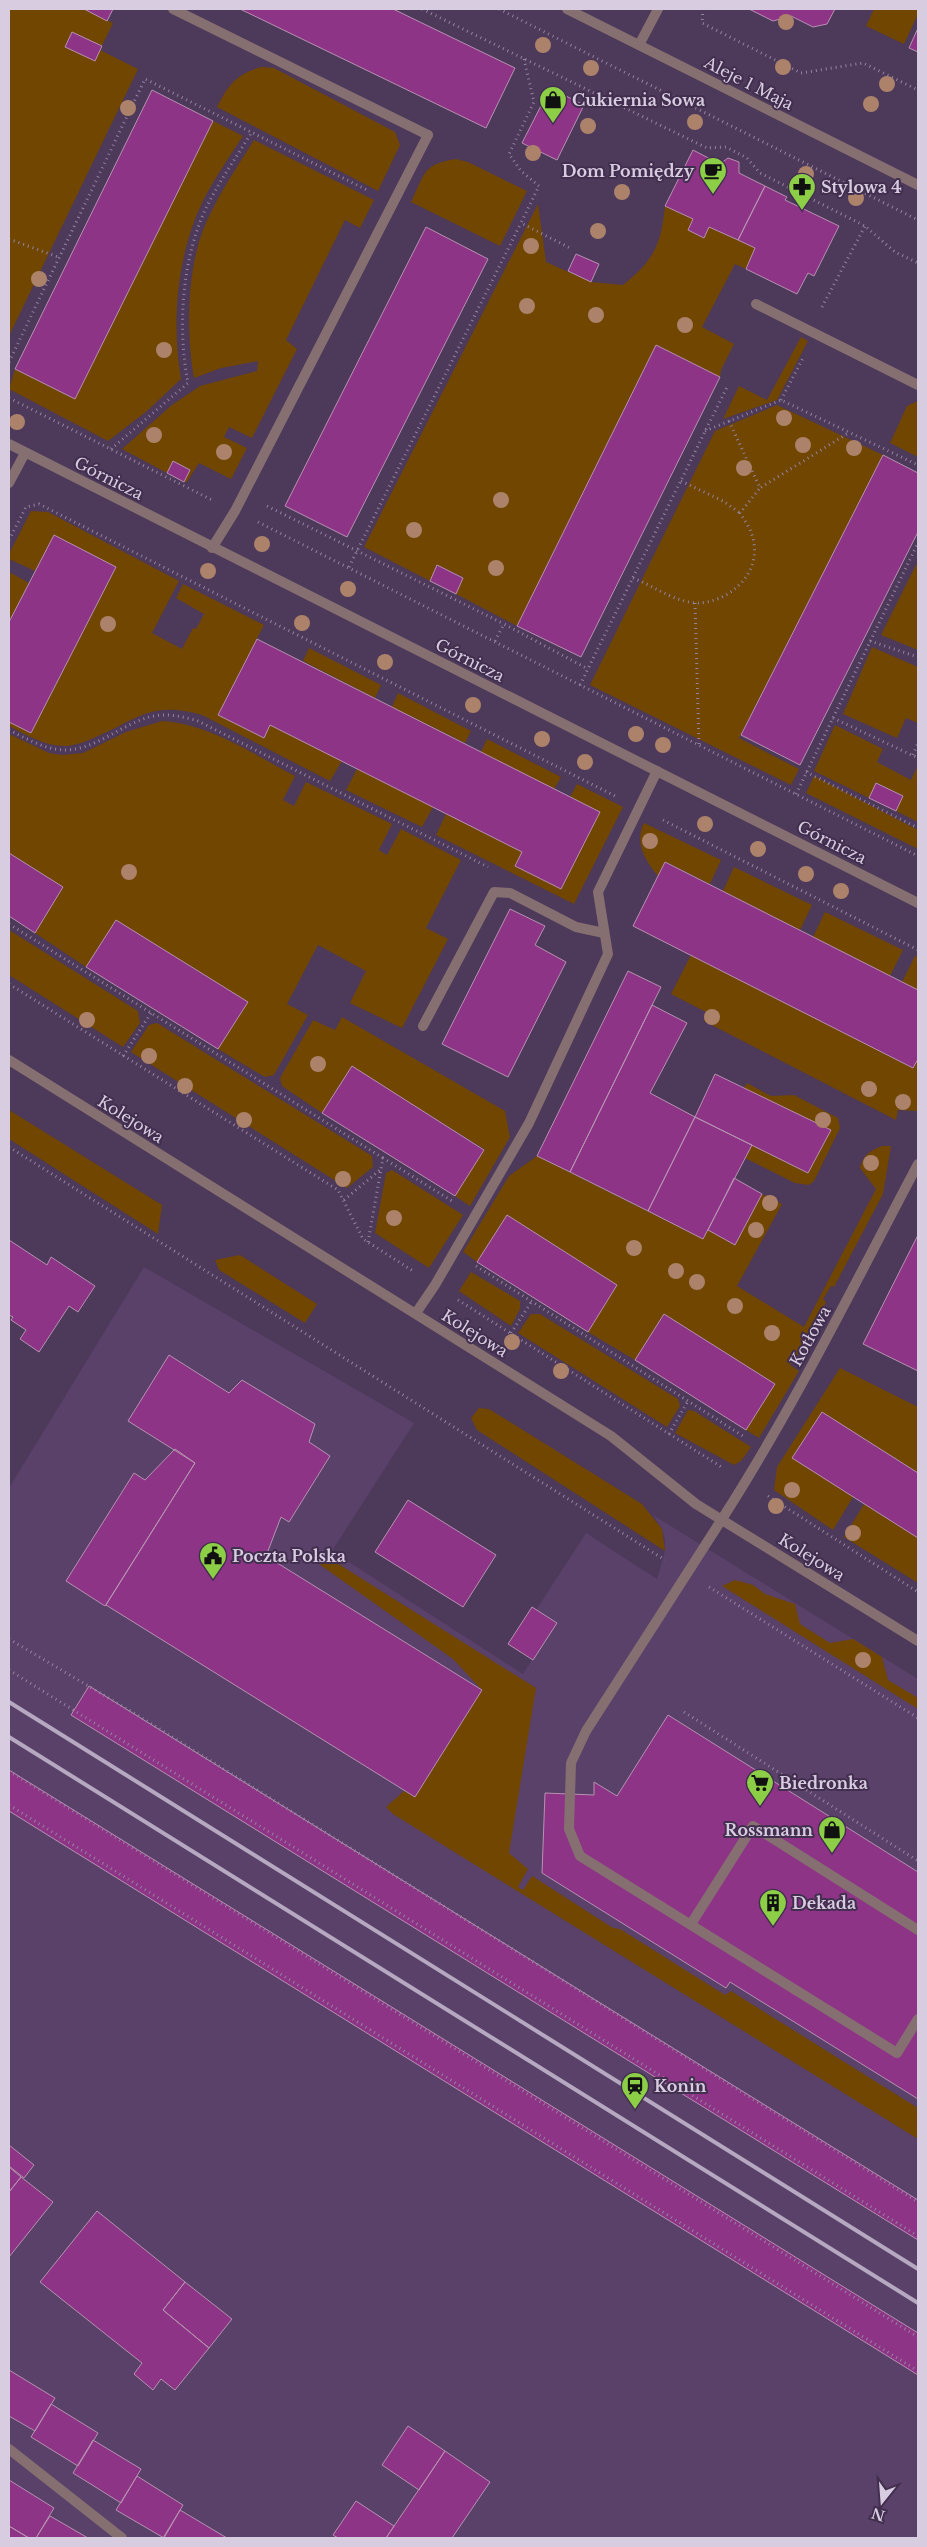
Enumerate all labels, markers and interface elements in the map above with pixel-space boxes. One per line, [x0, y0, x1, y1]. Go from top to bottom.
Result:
street label: Aleje 1 Maja [700, 52, 797, 114]
shop icon: Cukiernia Sowa [538, 85, 568, 124]
place label: Cukiernia Sowa [572, 90, 705, 110]
cafe icon: Dom Pomiędzy [698, 156, 728, 195]
place label: Dom Pomiędzy [562, 161, 695, 181]
pharmacy icon: Stylowa 4 [787, 172, 817, 211]
place label: Stylowa 4 [821, 177, 902, 197]
street label: Górnicza [71, 452, 147, 504]
street label: Górnicza [432, 634, 508, 686]
street label: Górnicza [794, 816, 870, 868]
street label: Kolejowa [94, 1091, 168, 1147]
street label: Kotłowa [785, 1302, 835, 1370]
street label: Kolejowa [438, 1305, 512, 1361]
street label: Kolejowa [775, 1529, 849, 1585]
public building icon: Poczta Polska [198, 1541, 228, 1580]
place label: Poczta Polska [232, 1546, 346, 1566]
supermarket icon: Biedronka [745, 1768, 775, 1807]
place label: Biedronka [779, 1773, 868, 1793]
shop icon: Rossmann [817, 1815, 847, 1854]
place label: Rossmann [724, 1820, 813, 1840]
building icon: Dekada [758, 1888, 788, 1927]
place label: Dekada [792, 1893, 856, 1913]
station icon: Konin [620, 2071, 650, 2110]
place label: Konin [654, 2076, 707, 2096]
north arrow [857, 2477, 907, 2527]
text: N [869, 2504, 887, 2525]

